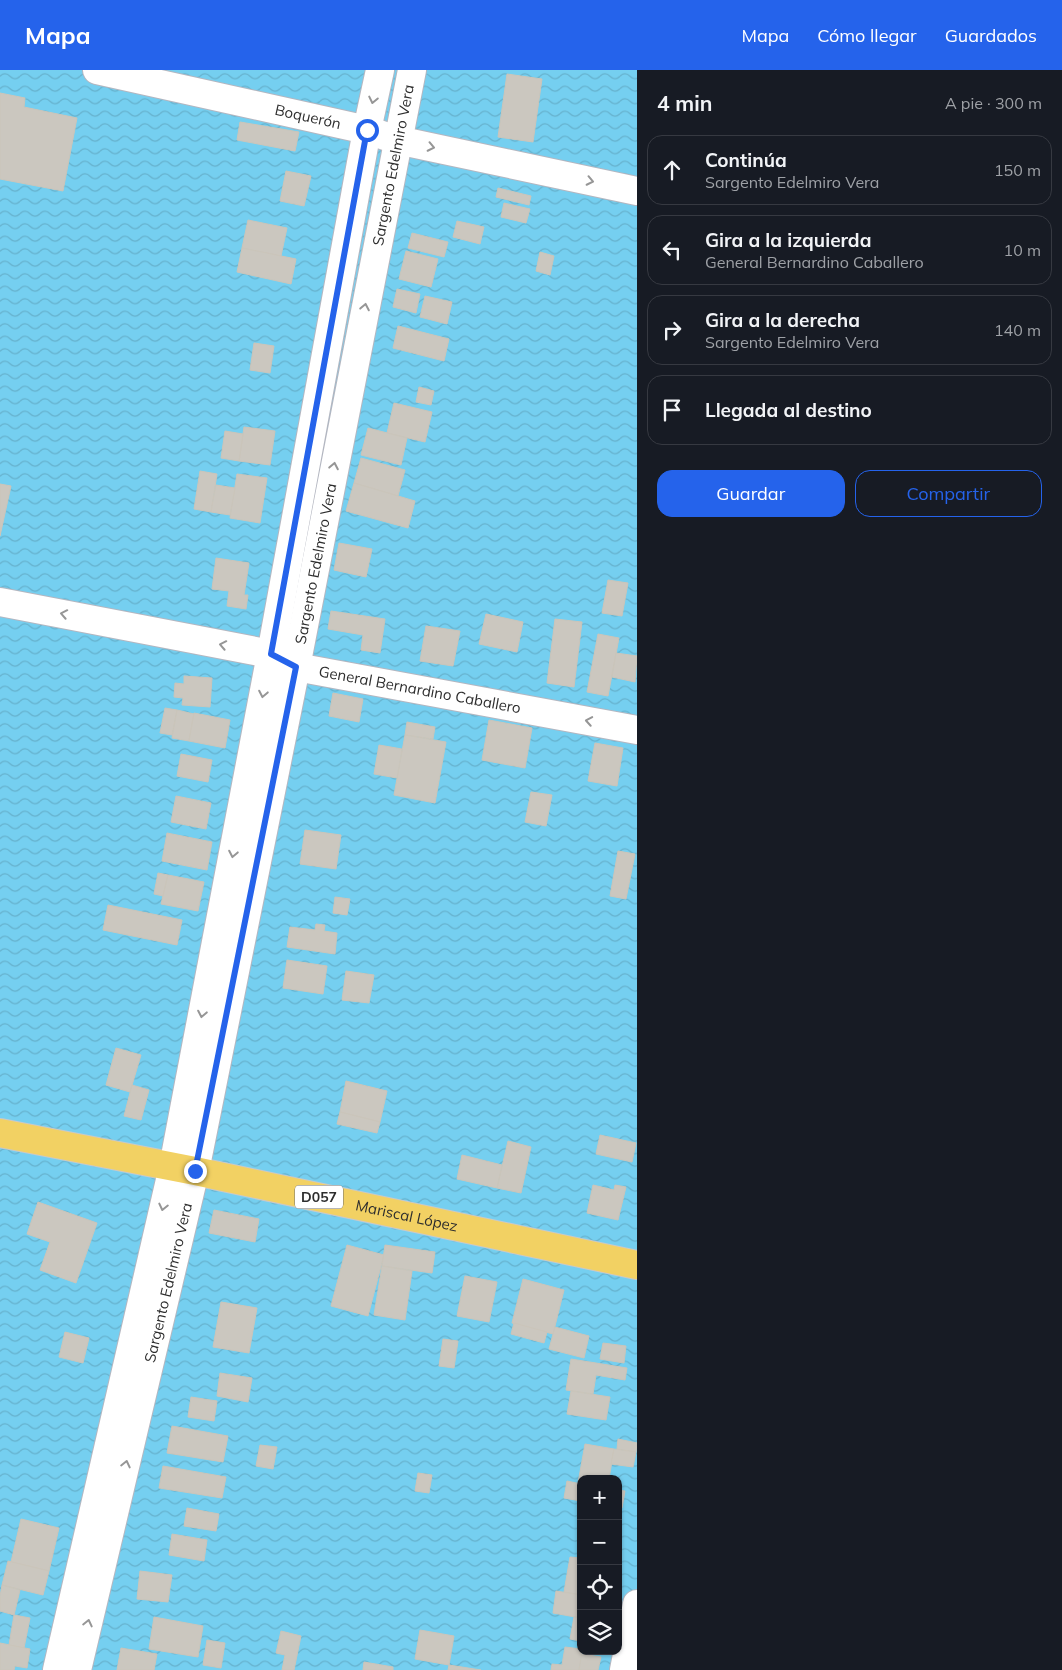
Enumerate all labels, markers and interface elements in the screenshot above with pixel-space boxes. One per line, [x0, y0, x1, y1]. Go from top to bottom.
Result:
text: Mapa [25, 20, 91, 50]
text: Mapa [741, 24, 789, 47]
text: Cómo llegar [817, 24, 917, 47]
text: Guardados [945, 24, 1037, 47]
street label: Sargento Edelmiro Vera [368, 83, 418, 247]
text: 4 min [657, 90, 712, 116]
text: A pie · 300 m [945, 93, 1042, 113]
one-way arrow [369, 96, 379, 105]
street label: Boquerón [273, 100, 343, 133]
route start [356, 119, 379, 142]
one-way arrow [426, 141, 435, 152]
text: Continúa [705, 148, 787, 172]
icon: ahead [658, 156, 686, 184]
text: 150 m [994, 160, 1041, 180]
text: Sargento Edelmiro Vera [705, 172, 879, 192]
one-way arrow [585, 175, 594, 186]
text: Gira a la izquierda [705, 228, 871, 252]
icon: left [658, 236, 686, 264]
text: 10 m [1004, 240, 1041, 260]
text: General Bernardino Caballero [705, 252, 924, 272]
one-way arrow [360, 302, 370, 311]
text: Gira a la derecha [705, 308, 860, 332]
icon: right [658, 316, 686, 344]
text: 140 m [994, 320, 1041, 340]
text: Sargento Edelmiro Vera [705, 332, 879, 352]
icon: arrive [658, 396, 686, 424]
text: Llegada al destino [705, 398, 872, 422]
one-way arrow [329, 462, 339, 471]
button: Guardar [657, 470, 845, 517]
button: Compartir [855, 470, 1042, 517]
street label: Sargento Edelmiro Vera [291, 481, 341, 646]
one-way arrow [59, 610, 68, 620]
one-way arrow [219, 640, 228, 650]
street label: General Bernardino Caballero [317, 661, 523, 717]
one-way arrow [259, 690, 269, 699]
one-way arrow [585, 716, 593, 726]
one-way arrow [228, 850, 238, 858]
one-way arrow [197, 1009, 208, 1018]
route end [184, 1160, 207, 1183]
road number: D057 [295, 1186, 343, 1208]
street label: Mariscal López [354, 1195, 460, 1236]
street label: Sargento Edelmiro Vera [140, 1201, 196, 1364]
one-way arrow [158, 1203, 169, 1212]
one-way arrow [120, 1460, 131, 1469]
map controls [577, 1475, 622, 1655]
button: + [577, 1475, 622, 1520]
button: − [577, 1520, 622, 1565]
button: locate [577, 1565, 622, 1610]
button: layers [577, 1610, 622, 1655]
one-way arrow [82, 1618, 93, 1627]

